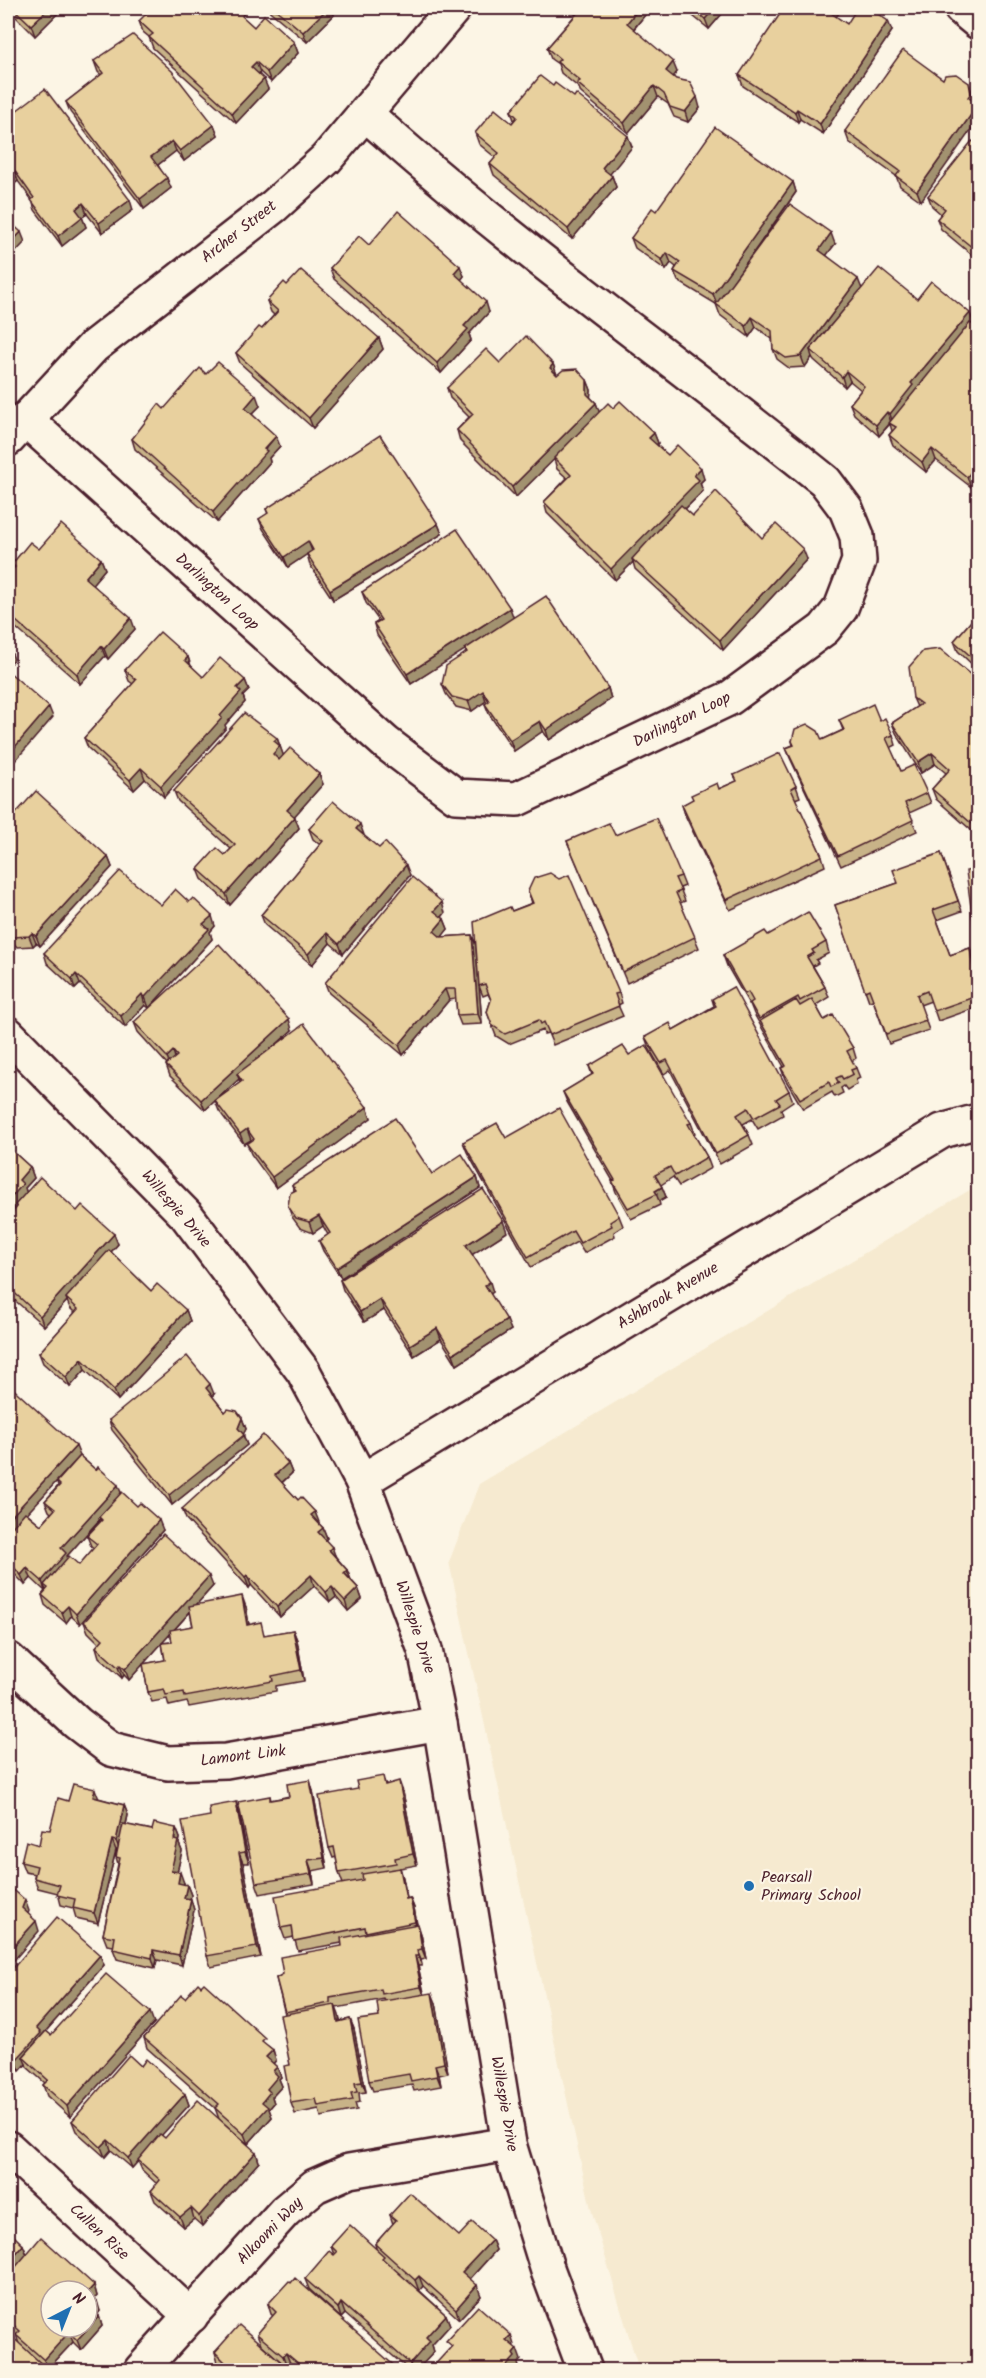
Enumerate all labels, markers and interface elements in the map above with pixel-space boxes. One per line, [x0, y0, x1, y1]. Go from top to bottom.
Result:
street label: Archer Street [196, 194, 283, 270]
street label: Darlington Loop [169, 547, 265, 637]
street label: Darlington Loop [629, 685, 736, 755]
street label: Willespie Drive [135, 1164, 217, 1254]
street label: Ashbrook Avenue [613, 1256, 723, 1336]
street label: Willespie Drive [388, 1577, 442, 1677]
street label: Lamont Link [199, 1738, 288, 1774]
place label: Pearsall Primary School [761, 1865, 861, 1908]
marker: Pearsall Primary School [742, 1879, 756, 1893]
street label: Willespie Drive [483, 2054, 525, 2154]
street label: Alkoomi Way [231, 2191, 309, 2271]
street label: Cullen Rise [63, 2197, 135, 2267]
north arrow [39, 2279, 99, 2339]
text: N [66, 2286, 90, 2312]

